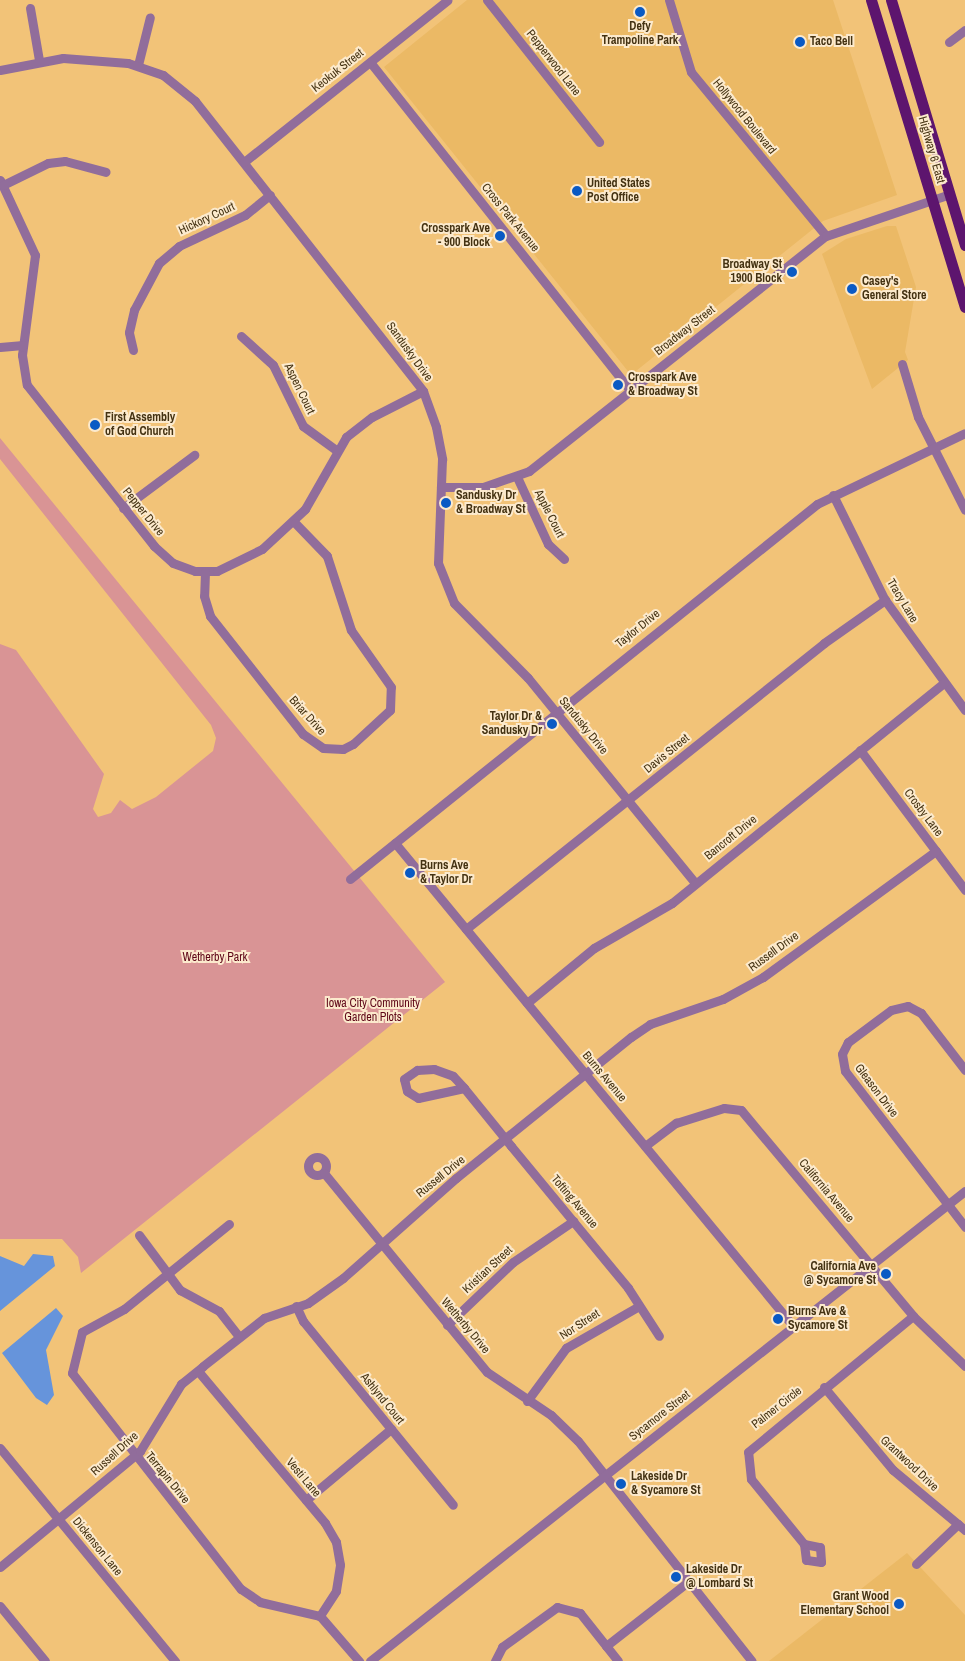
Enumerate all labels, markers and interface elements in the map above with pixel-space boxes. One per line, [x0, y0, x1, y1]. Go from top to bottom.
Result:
marker: Defy Trampoline Park [634, 6, 646, 18]
place label: Defy Trampoline Park [602, 20, 678, 48]
street label: Pepperwood Lane [523, 27, 583, 99]
place label: Taco Bell [810, 35, 853, 49]
marker: Taco Bell [794, 36, 806, 48]
street label: Keokuk Street [309, 46, 367, 96]
street label: Hollywood Boulevard [709, 77, 779, 157]
street label: Highway 6 East [915, 115, 947, 185]
place label: United States Post Office [587, 177, 650, 205]
street label: Cross Park Avenue [478, 181, 542, 255]
marker: United States Post Office [571, 185, 583, 197]
street label: Hickory Court [177, 200, 237, 238]
place label: Crosspark Ave - 900 Block [421, 222, 490, 250]
marker: Crosspark Ave - 900 Block [494, 230, 506, 242]
place label: Broadway St 1900 Block [722, 258, 782, 286]
marker: Broadway St 1900 Block [786, 266, 798, 278]
place label: Casey's General Store [862, 275, 927, 303]
marker: Casey's General Store [846, 283, 858, 295]
street label: Broadway Street [652, 303, 718, 359]
street label: Sandusky Drive [383, 320, 435, 384]
street label: Aspen Court [281, 361, 317, 417]
place label: Crosspark Ave & Broadway St [628, 371, 697, 399]
marker: Crosspark Ave & Broadway St [612, 379, 624, 391]
place label: First Assembly of God Church [105, 411, 176, 439]
marker: First Assembly of God Church [89, 419, 101, 431]
street label: Pepper Drive [119, 485, 167, 539]
street label: Apple Court [531, 488, 567, 540]
place label: Sandusky Dr & Broadway St [456, 489, 525, 517]
marker: Sandusky Dr & Broadway St [440, 497, 452, 509]
street label: Tracy Lane [883, 576, 921, 626]
street label: Taylor Drive [613, 607, 663, 651]
street label: Briar Drive [286, 694, 328, 738]
street label: Sandusky Drive [556, 694, 610, 758]
place label: Taylor Dr & Sandusky Dr [482, 710, 542, 738]
marker: Taylor Dr & Sandusky Dr [546, 718, 558, 730]
street label: Davis Street [641, 731, 693, 777]
street label: Crosby Lane [900, 786, 946, 840]
street label: Bancroft Drive [702, 813, 760, 863]
place label: Burns Ave & Taylor Dr [420, 859, 472, 887]
marker: Burns Ave & Taylor Dr [404, 867, 416, 879]
street label: Russell Drive [746, 929, 802, 975]
park label: Wetherby Park [183, 951, 247, 965]
park label: Iowa City Community Garden Plots [326, 997, 420, 1025]
street label: Burns Avenue [579, 1049, 629, 1105]
street label: Gleason Drive [851, 1062, 901, 1120]
street label: Russell Drive [414, 1153, 468, 1201]
street label: California Avenue [795, 1156, 857, 1226]
street label: Tofting Avenue [547, 1172, 601, 1232]
street label: Kristian Street [460, 1243, 516, 1297]
place label: California Ave @ Sycamore St [804, 1260, 876, 1288]
marker: California Ave @ Sycamore St [880, 1268, 892, 1280]
street label: Wetherby Drive [438, 1295, 492, 1357]
place label: Burns Ave & Sycamore St [788, 1305, 848, 1333]
street label: Nor Street [557, 1307, 603, 1343]
marker: Burns Ave & Sycamore St [772, 1313, 784, 1325]
street label: Ashlynd Court [357, 1370, 407, 1428]
street label: Palmer Circle [749, 1384, 805, 1432]
street label: Sycamore Street [627, 1388, 693, 1444]
street label: Russell Drive [88, 1429, 142, 1479]
street label: Grantwood Drive [877, 1433, 941, 1495]
street label: Terrapin Drive [142, 1449, 192, 1507]
street label: Vesti Lane [283, 1456, 323, 1500]
place label: Lakeside Dr & Sycamore St [631, 1470, 700, 1498]
marker: Lakeside Dr & Sycamore St [615, 1478, 627, 1490]
street label: Dickenson Lane [69, 1515, 125, 1579]
place label: Lakeside Dr @ Lombard St [686, 1563, 753, 1591]
marker: Lakeside Dr @ Lombard St [670, 1571, 682, 1583]
place label: Grant Wood Elementary School [800, 1590, 889, 1618]
marker: Grant Wood Elementary School [893, 1598, 905, 1610]

